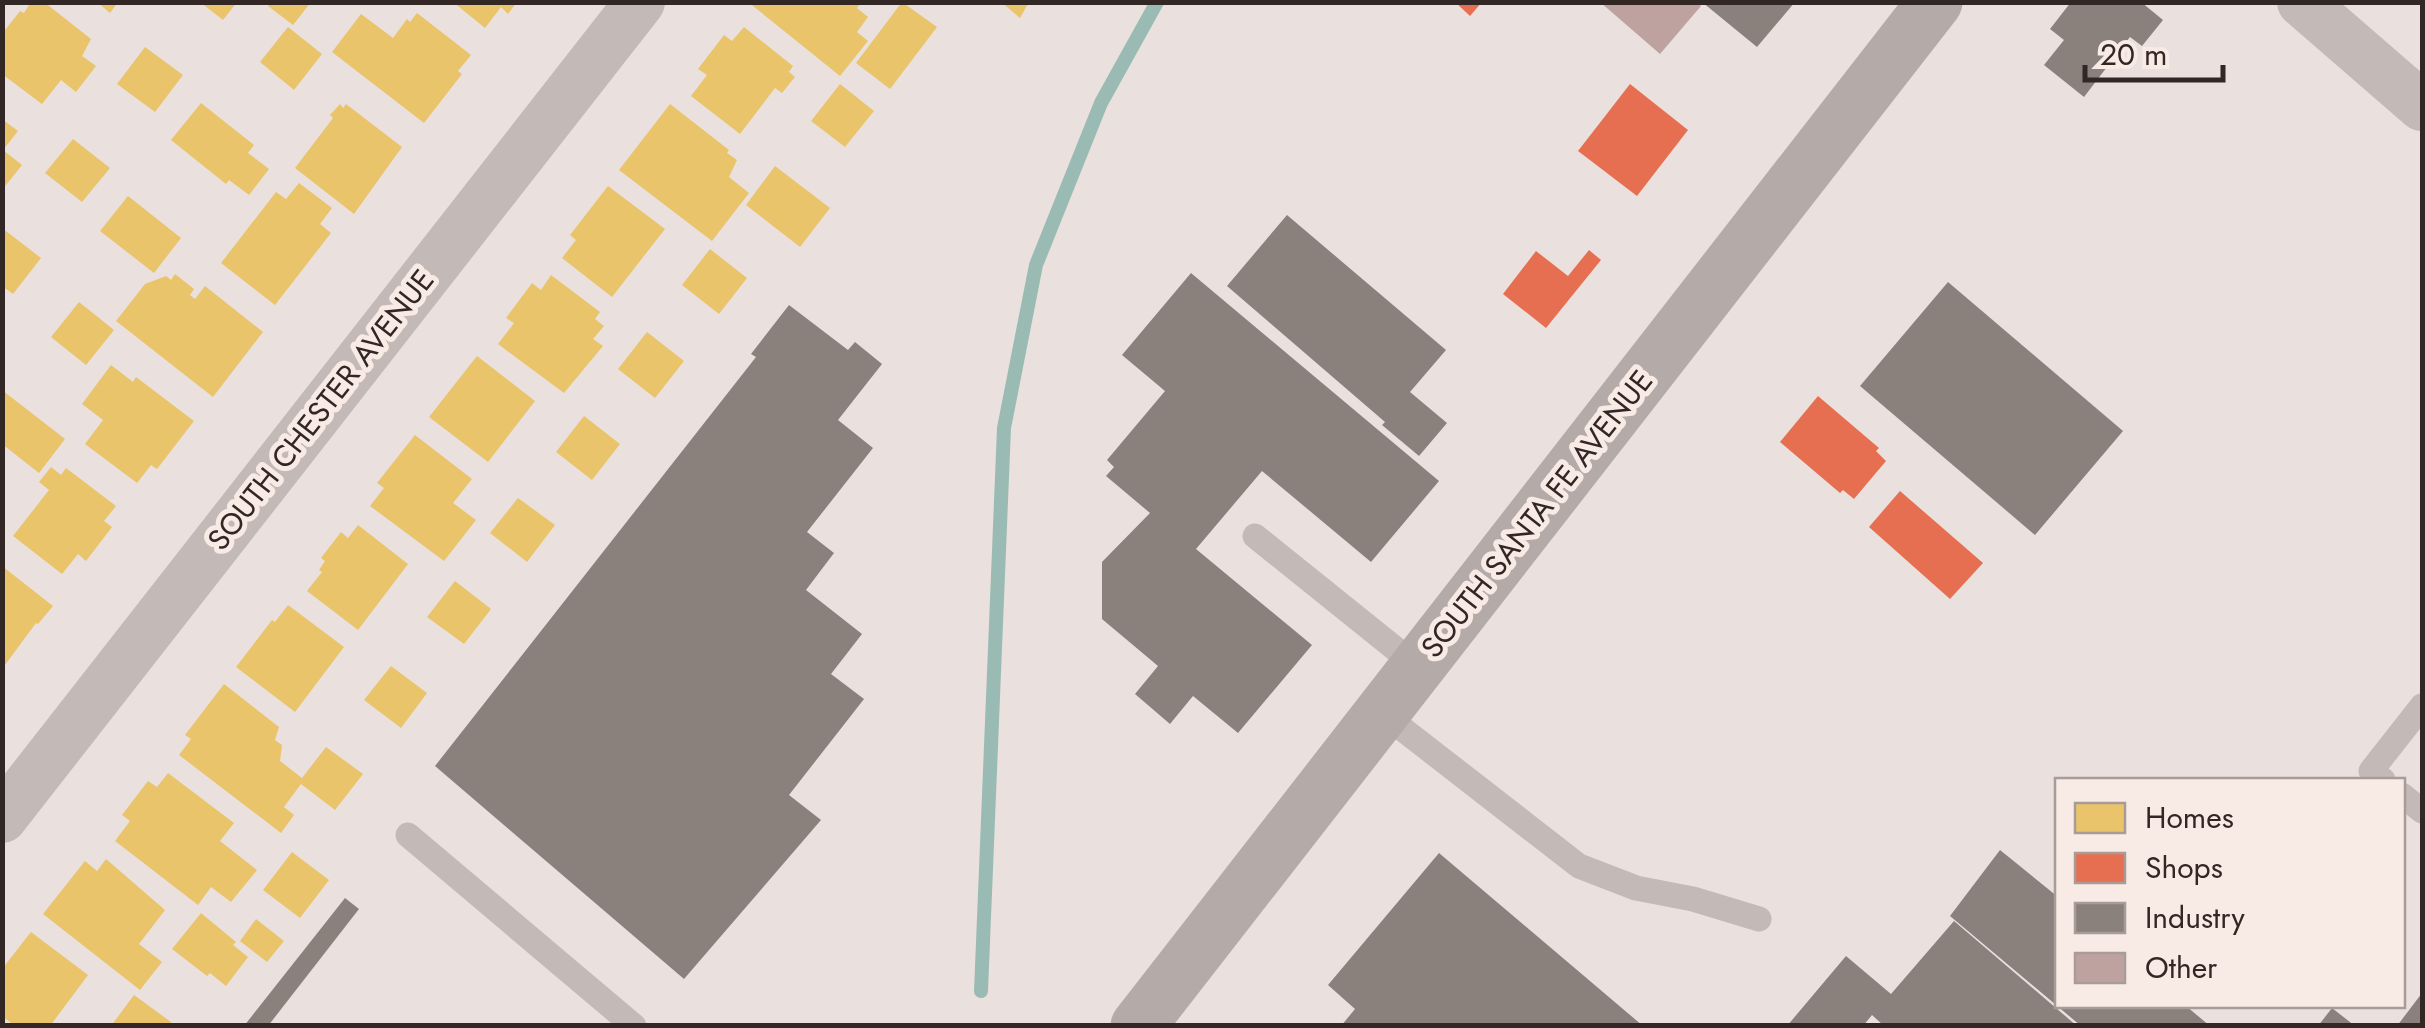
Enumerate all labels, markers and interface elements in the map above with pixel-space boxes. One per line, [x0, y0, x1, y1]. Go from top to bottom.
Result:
scale bar [2085, 20, 2222, 82]
text: 20 m [2100, 33, 2167, 76]
street label: SOUTH CHESTER AVENUE [197, 260, 444, 559]
street label: SOUTH SANTA FE AVENUE [1410, 361, 1663, 667]
legend [2055, 778, 2405, 1008]
text: Homes [2145, 796, 2234, 839]
text: Shops [2145, 846, 2223, 889]
text: Industry [2145, 896, 2245, 939]
text: Other [2145, 946, 2218, 989]

